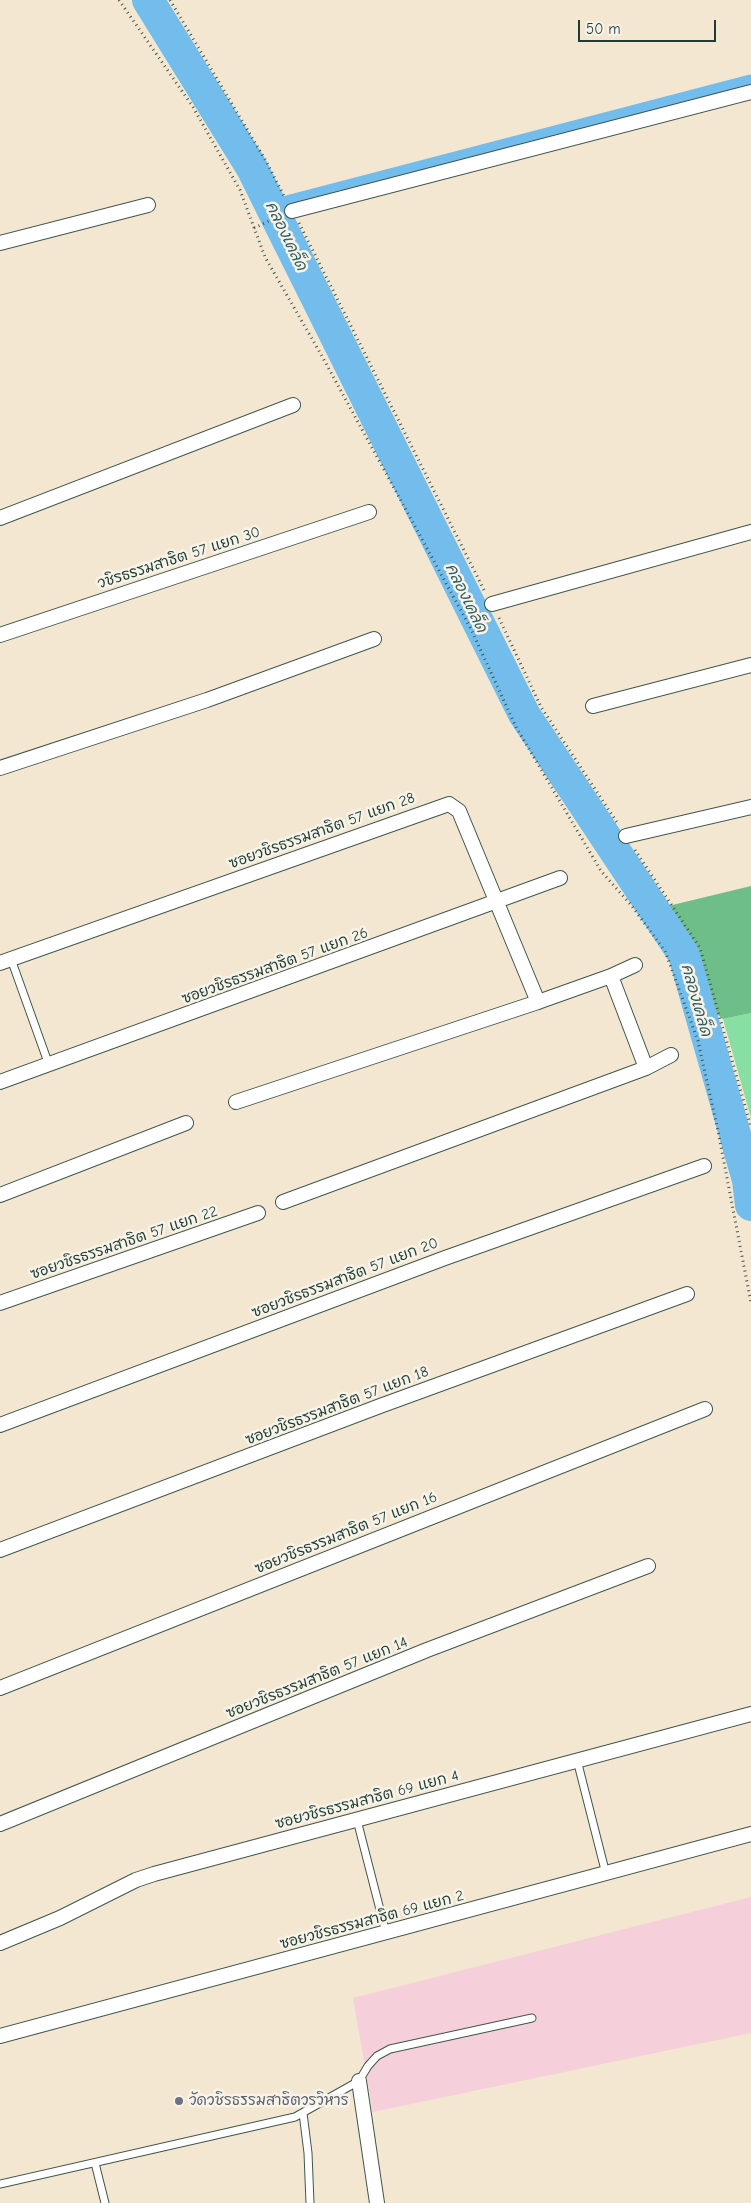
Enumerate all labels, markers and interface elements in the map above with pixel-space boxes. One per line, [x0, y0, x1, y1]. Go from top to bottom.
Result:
scale bar [581, 10, 718, 42]
text: 50 m [586, 20, 621, 38]
water label: คลองเคล็ด [261, 198, 311, 274]
street label: วชิรธรรมสาธิต 57 แยก 30 [95, 523, 263, 593]
water label: คลองเคล็ด [441, 560, 491, 636]
street label: ซอยวชิรธรรมสาธิต 57 แยก 28 [227, 789, 417, 873]
street label: ซอยวชิรธรรมสาธิต 57 แยก 26 [179, 924, 371, 1008]
water label: คลองเคล็ด [677, 962, 715, 1038]
street label: ซอยวชิรธรรมสาธิต 57 แยก 22 [28, 1202, 220, 1284]
street label: ซอยวชิรธรรมสาธิต 57 แยก 20 [249, 1234, 441, 1322]
street label: ซอยวชิรธรรมสาธิต 57 แยก 18 [243, 1363, 431, 1449]
street label: ซอยวชิรธรรมสาธิต 57 แยก 16 [252, 1488, 440, 1578]
street label: ซอยวชิรธรรมสาธิต 57 แยก 14 [224, 1633, 410, 1723]
street label: ซอยวชิรธรรมสาธิต 69 แยก 4 [273, 1767, 461, 1833]
street label: ซอยวชิรธรรมสาธิต 69 แยก 2 [278, 1887, 466, 1953]
place label: วัดวชิรธรรมสาธิตวรวิหาร [189, 2092, 349, 2110]
marker: วัดวชิรธรรมสาธิตวรวิหาร [173, 2095, 185, 2107]

